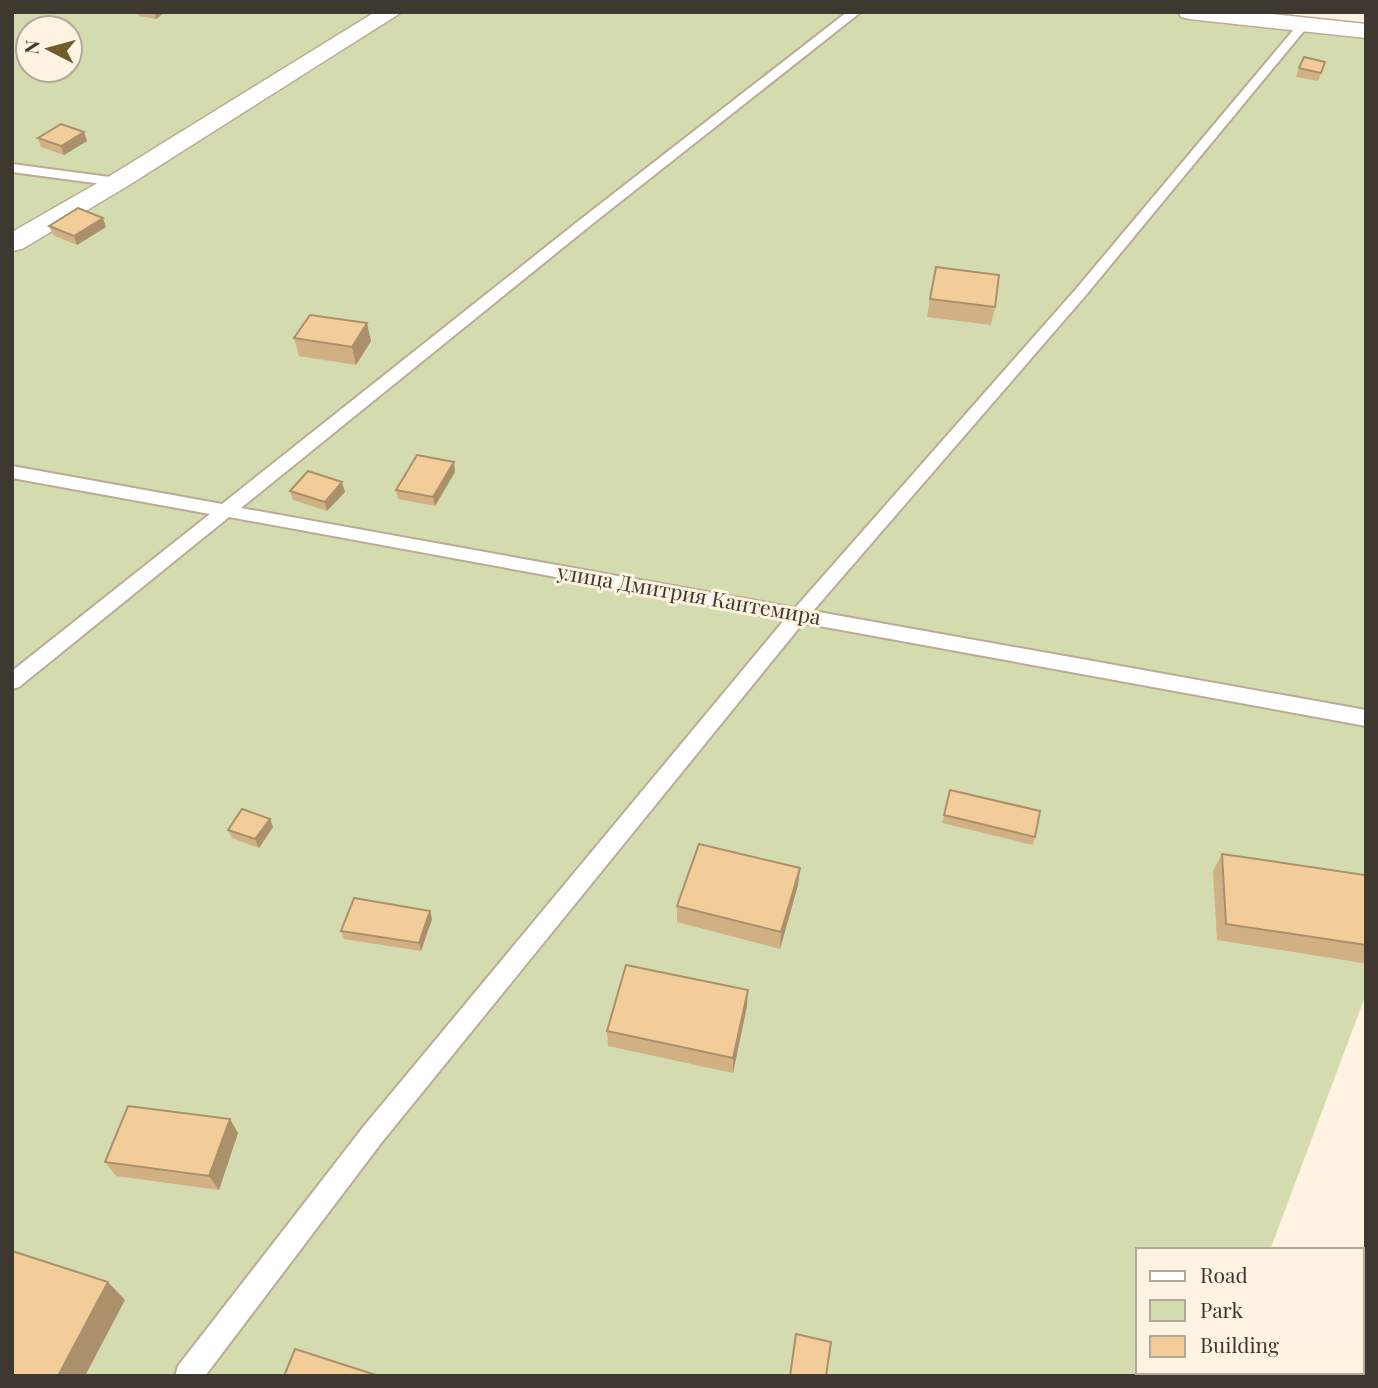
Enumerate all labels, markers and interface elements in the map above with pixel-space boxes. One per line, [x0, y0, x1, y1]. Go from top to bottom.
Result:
north arrow [14, 14, 84, 84]
text: N [17, 39, 45, 55]
street label: улица Дмитрия Кантемира [554, 556, 824, 630]
legend [1136, 1248, 1364, 1374]
text: Road [1200, 1260, 1248, 1288]
text: Park [1200, 1295, 1244, 1323]
text: Building [1200, 1330, 1279, 1358]

